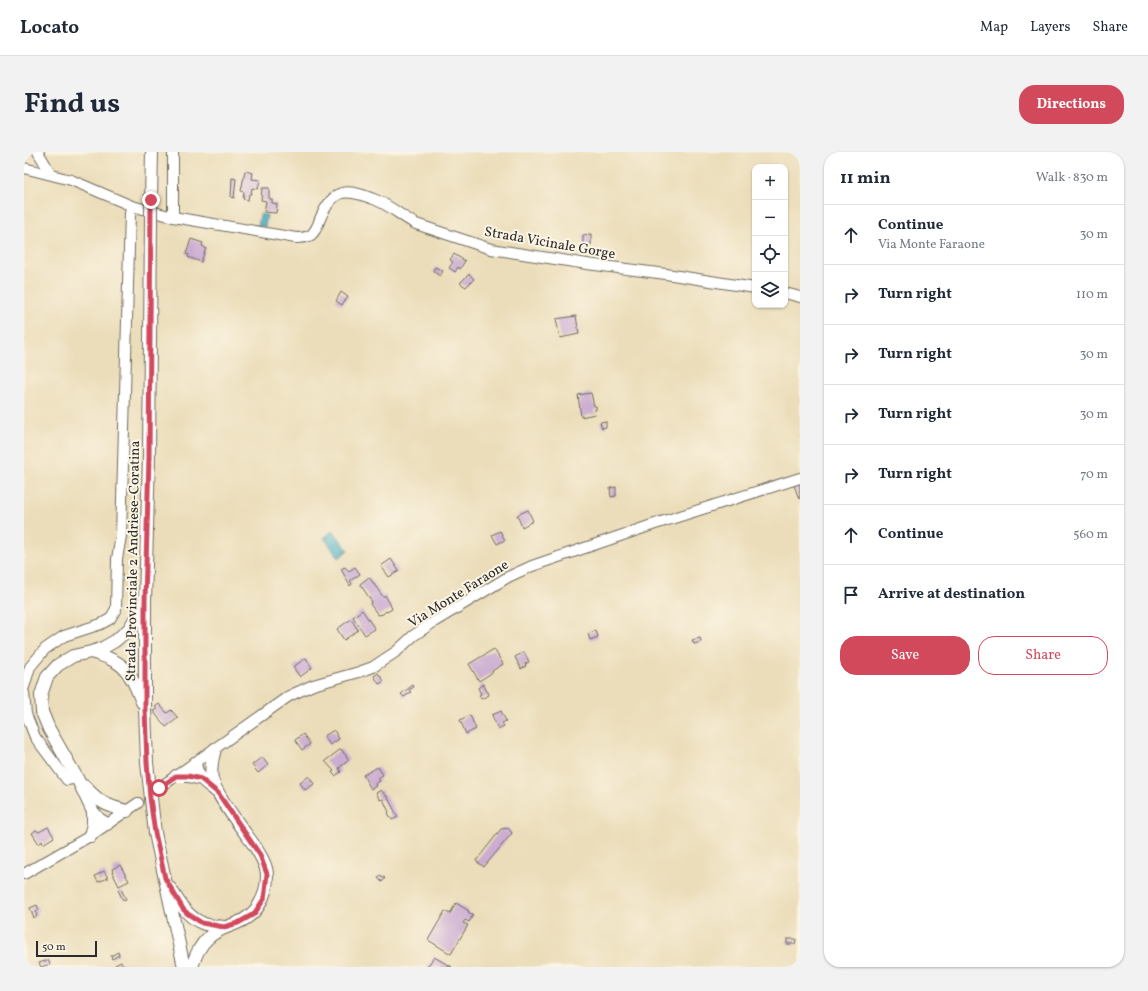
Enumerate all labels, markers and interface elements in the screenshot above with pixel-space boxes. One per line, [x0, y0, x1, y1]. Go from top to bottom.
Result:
text: Locato [20, 15, 79, 41]
text: Map [980, 18, 1008, 37]
text: Layers [1030, 18, 1070, 37]
text: Share [1092, 18, 1128, 37]
text: Find us [24, 85, 120, 124]
button: Directions [1019, 85, 1124, 124]
map controls [752, 164, 788, 308]
button: + [752, 164, 788, 200]
text: 11 min [840, 167, 891, 190]
text: Walk · 830 m [1036, 169, 1108, 187]
route end [142, 191, 160, 209]
button: − [752, 200, 788, 236]
text: Continue [878, 215, 943, 236]
street label: Strada Vicinale Gorge [483, 223, 617, 264]
icon: ahead [840, 224, 862, 246]
text: 30 m [1080, 226, 1108, 244]
button: locate [752, 236, 788, 272]
text: Via Monte Faraone [878, 236, 985, 254]
button: layers [752, 272, 788, 308]
icon: right [840, 284, 862, 306]
text: Turn right [878, 284, 952, 305]
text: 110 m [1076, 286, 1108, 304]
icon: right [840, 344, 862, 366]
text: Turn right [878, 344, 952, 365]
text: 30 m [1080, 346, 1108, 364]
icon: right [840, 404, 862, 426]
text: Turn right [878, 404, 952, 425]
text: 30 m [1080, 406, 1108, 424]
street label: Strada Provinciale 2 Andriese-Coratina [122, 440, 145, 682]
icon: right [840, 464, 862, 486]
text: Turn right [878, 464, 952, 485]
text: 70 m [1080, 466, 1108, 484]
icon: ahead [840, 524, 862, 546]
text: Continue [878, 524, 943, 545]
text: 560 m [1073, 526, 1108, 544]
street label: Via Monte Faraone [405, 556, 513, 633]
icon: arrive [840, 584, 862, 606]
text: Arrive at destination [878, 584, 1025, 605]
button: Save [840, 636, 970, 675]
button: Share [978, 636, 1108, 675]
route start [150, 779, 168, 797]
scale bar [36, 939, 97, 958]
text: 50 m [42, 940, 66, 955]

